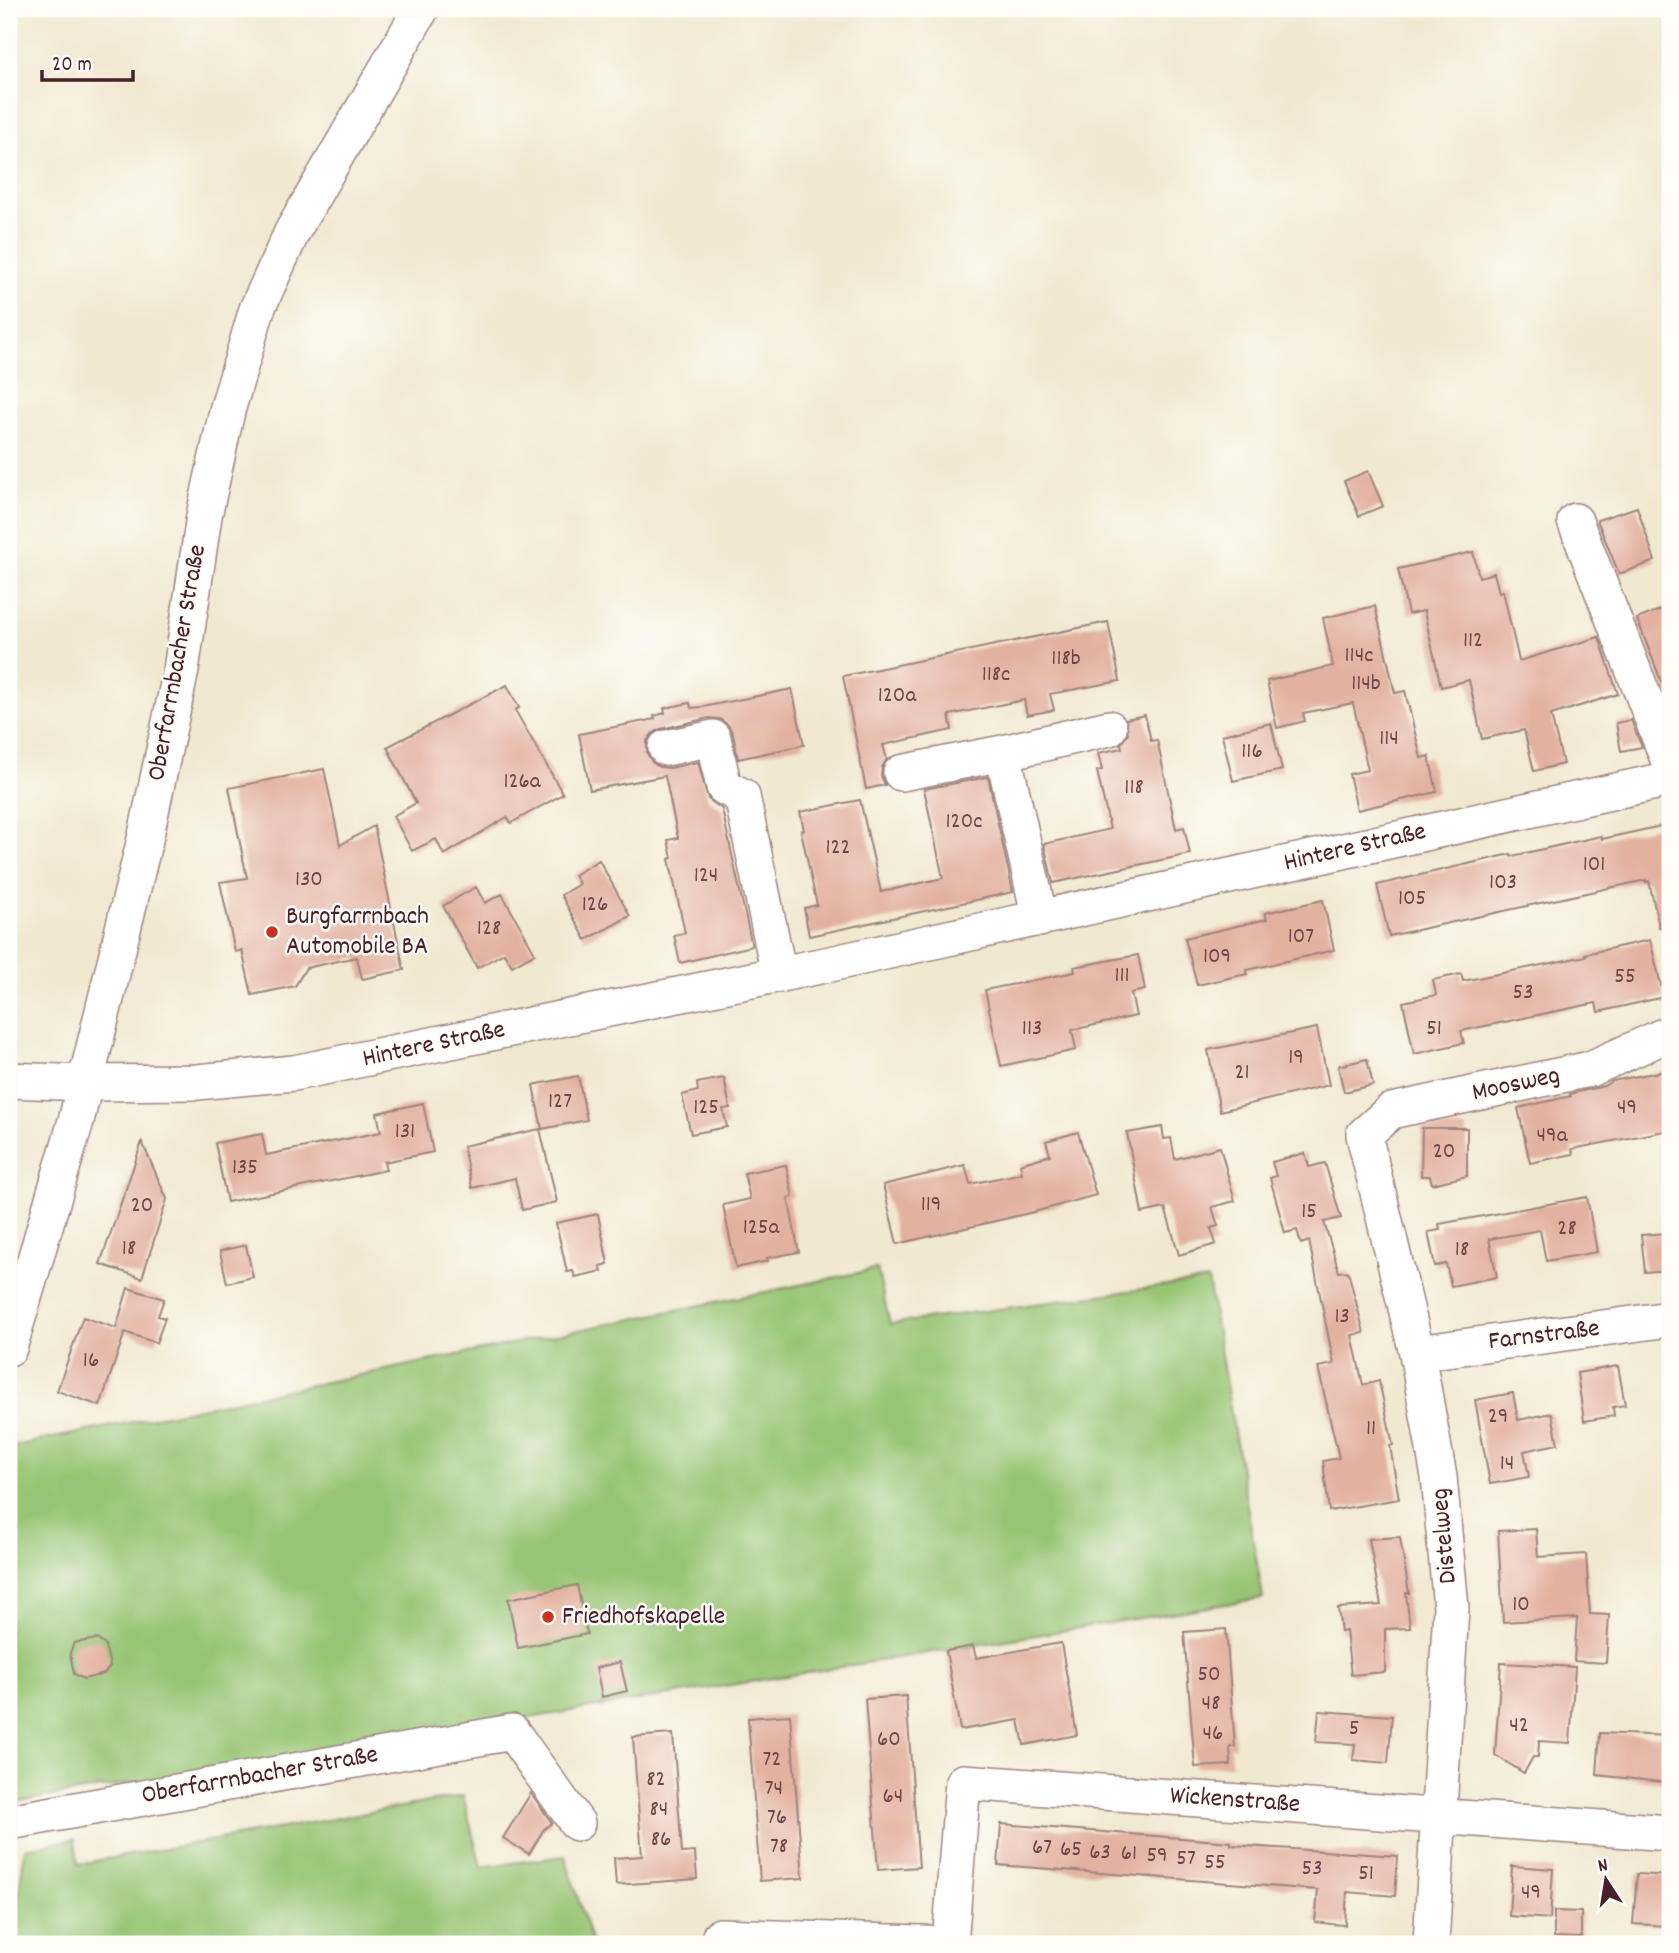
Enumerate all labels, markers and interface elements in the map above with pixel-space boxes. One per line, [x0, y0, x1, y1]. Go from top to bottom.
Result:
scale bar [42, 38, 133, 82]
text: 20 m [52, 51, 92, 81]
street label: Oberfarrnbacher Straße [139, 542, 217, 784]
house number: 112 [1463, 625, 1483, 658]
house number: 114c [1345, 640, 1373, 673]
house number: 118b [1051, 643, 1081, 676]
house number: 118c [982, 659, 1010, 692]
house number: 114b [1351, 668, 1381, 701]
house number: 120a [878, 680, 917, 713]
house number: 114 [1379, 723, 1399, 756]
house number: 116 [1241, 736, 1263, 769]
house number: 126a [503, 766, 542, 799]
house number: 118 [1124, 772, 1144, 805]
house number: 120c [946, 806, 982, 839]
street label: Hintere Straße [1280, 814, 1430, 882]
house number: 122 [825, 832, 851, 865]
house number: 101 [1583, 849, 1605, 882]
house number: 124 [694, 860, 718, 893]
house number: 130 [295, 864, 323, 897]
house number: 103 [1489, 867, 1517, 900]
house number: 105 [1398, 883, 1426, 916]
house number: 126 [582, 889, 608, 922]
place label: Burgfarrnbach Automobile BA [286, 899, 429, 966]
house number: 128 [477, 913, 501, 946]
house number: 107 [1288, 921, 1314, 954]
marker: Burgfarrnbach Automobile BA [264, 924, 280, 940]
house number: 109 [1203, 941, 1231, 974]
house number: 111 [1114, 960, 1130, 993]
house number: 55 [1614, 961, 1636, 994]
house number: 53 [1513, 977, 1533, 1010]
street label: Hintere Straße [359, 1012, 509, 1078]
house number: 113 [1022, 1013, 1042, 1046]
house number: 51 [1426, 1013, 1442, 1046]
house number: 19 [1288, 1042, 1304, 1075]
house number: 21 [1234, 1057, 1250, 1090]
street label: Moosweg [1469, 1058, 1563, 1112]
house number: 127 [548, 1086, 572, 1119]
house number: 125 [693, 1092, 719, 1125]
house number: 49 [1617, 1092, 1637, 1125]
house number: 131 [395, 1116, 415, 1149]
house number: 49a [1537, 1120, 1569, 1153]
house number: 20 [1433, 1136, 1455, 1169]
house number: 135 [232, 1152, 258, 1185]
house number: 119 [921, 1189, 941, 1222]
house number: 20 [131, 1190, 153, 1223]
house number: 15 [1301, 1196, 1317, 1229]
house number: 125a [743, 1212, 780, 1245]
house number: 28 [1557, 1213, 1577, 1246]
house number: 18 [122, 1233, 136, 1266]
house number: 18 [1455, 1234, 1469, 1267]
house number: 13 [1334, 1301, 1350, 1334]
street label: Farnstraße [1486, 1311, 1602, 1361]
house number: 16 [83, 1345, 99, 1378]
house number: 29 [1488, 1401, 1508, 1434]
house number: 11 [1366, 1413, 1376, 1446]
house number: 14 [1500, 1448, 1514, 1481]
street label: Distelweg [1422, 1487, 1468, 1585]
house number: 10 [1512, 1589, 1530, 1622]
place label: Friedhofskapelle [562, 1599, 725, 1636]
marker: Friedhofskapelle [540, 1609, 556, 1625]
house number: 50 [1197, 1659, 1221, 1692]
house number: 48 [1202, 1688, 1220, 1721]
house number: 42 [1509, 1710, 1529, 1743]
house number: 5 [1349, 1713, 1359, 1746]
house number: 46 [1203, 1718, 1223, 1751]
house number: 60 [877, 1724, 901, 1757]
street label: Oberfarrnbacher Straße [139, 1737, 381, 1815]
house number: 72 [763, 1744, 781, 1777]
house number: 82 [646, 1764, 666, 1797]
house number: 74 [765, 1773, 783, 1806]
street label: Wickenstraße [1169, 1778, 1301, 1824]
house number: 64 [883, 1781, 903, 1814]
house number: 84 [650, 1794, 668, 1827]
house number: 76 [767, 1802, 787, 1835]
house number: 86 [651, 1824, 671, 1857]
house number: 78 [770, 1831, 788, 1864]
house number: 67 [1032, 1832, 1052, 1865]
house number: 65 [1060, 1834, 1082, 1867]
house number: 63 [1089, 1837, 1111, 1870]
house number: 61 [1121, 1838, 1137, 1871]
house number: 59 [1146, 1840, 1168, 1873]
house number: 57 [1176, 1843, 1196, 1876]
north arrow [1570, 1844, 1640, 1914]
house number: 55 [1204, 1847, 1226, 1880]
house number: 53 [1302, 1853, 1322, 1886]
text: N [1596, 1853, 1611, 1881]
house number: 51 [1358, 1858, 1374, 1891]
house number: 49 [1521, 1877, 1541, 1910]

